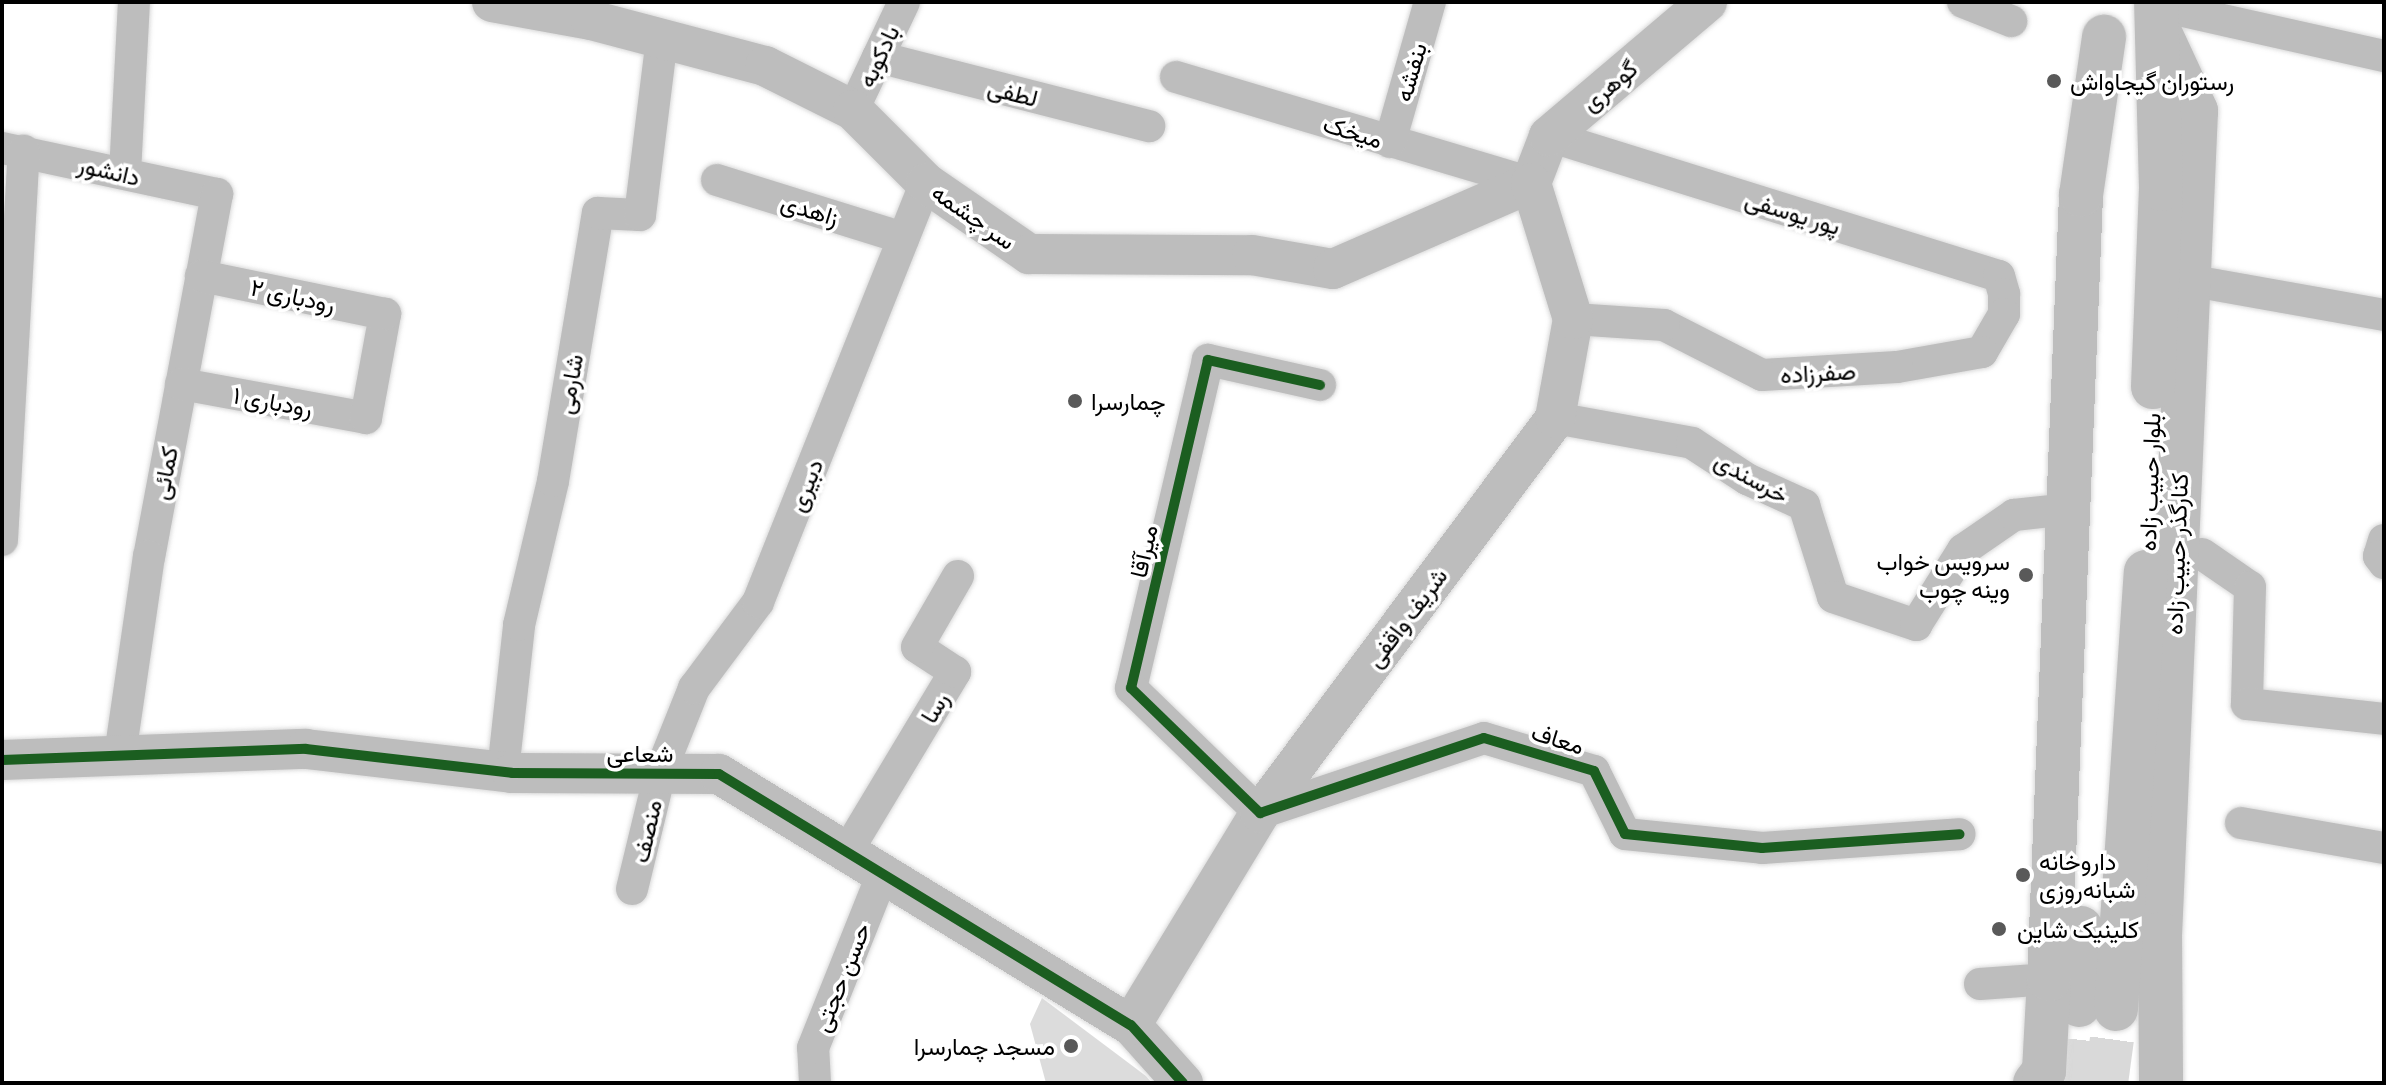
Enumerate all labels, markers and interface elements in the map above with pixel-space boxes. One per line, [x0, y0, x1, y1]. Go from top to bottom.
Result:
street label: بادکوبه [851, 20, 905, 92]
street label: بنفشه [1388, 39, 1432, 105]
street label: گوهری [1575, 53, 1643, 117]
place label: رستوران گیجاواش [2070, 67, 2234, 95]
street label: لطفی [985, 72, 1041, 112]
marker: رستوران گیجاواش [2045, 72, 2063, 90]
street label: میخک [1320, 108, 1386, 154]
street label: دانشور [75, 149, 143, 191]
street label: سر چشمه [927, 177, 1021, 255]
street label: پور یوسفی [1742, 184, 1844, 240]
street label: زاهدی [778, 187, 842, 231]
street label: رودباری ۲ [248, 272, 338, 318]
street label: شارمی [550, 352, 588, 416]
street label: صفرزاده [1779, 356, 1857, 388]
street label: رودباری ۱ [231, 380, 315, 422]
place label: چمارسرا [1091, 387, 1166, 415]
marker: چمارسرا [1066, 392, 1084, 410]
street label: بلوار حبیب زاده [2132, 412, 2166, 552]
street label: کمائی [145, 444, 183, 502]
street label: خرسندی [1710, 445, 1794, 509]
street label: دبیری [781, 454, 829, 516]
street label: کنارگذر حبیب زاده [2159, 473, 2193, 635]
street label: میرآقا [1123, 522, 1163, 580]
place label: سرویس خواب وینه چوب [1876, 547, 2010, 603]
street label: شریف واقفی [1359, 562, 1453, 672]
marker: سرویس خواب وینه چوب [2017, 566, 2035, 584]
street label: رسا [914, 686, 954, 728]
street label: معاف [1528, 716, 1588, 760]
street label: شعاعی [606, 739, 674, 767]
street label: منصف [625, 797, 667, 865]
place label: داروخانه شبانه‌روزی [2039, 847, 2135, 903]
marker: داروخانه شبانه‌روزی [2014, 866, 2032, 884]
place label: کلینیک شاین [2017, 915, 2139, 943]
street label: حسن حجتی [806, 918, 876, 1036]
marker: کلینیک شاین [1988, 918, 2010, 940]
place label: مسجد چمارسرا [914, 1032, 1055, 1060]
marker: مسجد چمارسرا [1062, 1037, 1080, 1055]

